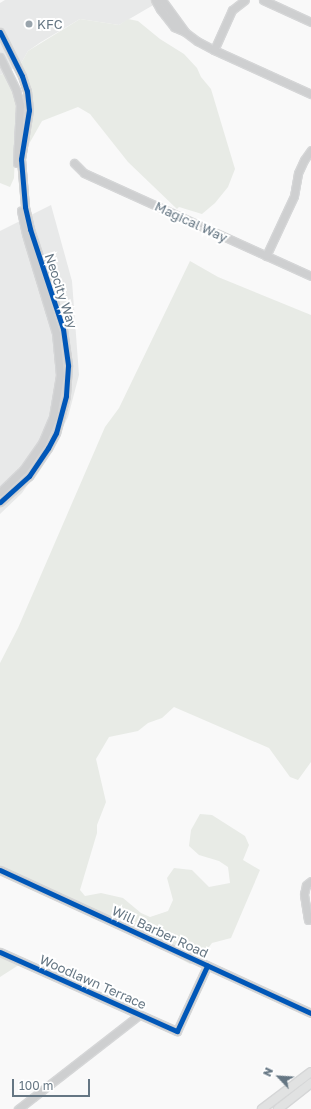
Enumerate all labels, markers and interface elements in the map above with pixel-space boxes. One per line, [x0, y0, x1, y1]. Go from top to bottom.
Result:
place label: KFC [37, 16, 62, 32]
marker: KFC [24, 19, 34, 29]
street label: Magical Way [152, 198, 230, 246]
street label: Neocity Way [42, 251, 80, 331]
street label: Will Barber Road [109, 903, 211, 961]
street label: Woodlawn Terrace [37, 951, 149, 1013]
north arrow [259, 1057, 299, 1097]
text: N [260, 1065, 275, 1078]
scale bar [14, 1071, 92, 1097]
text: 100 m [19, 1078, 53, 1093]

